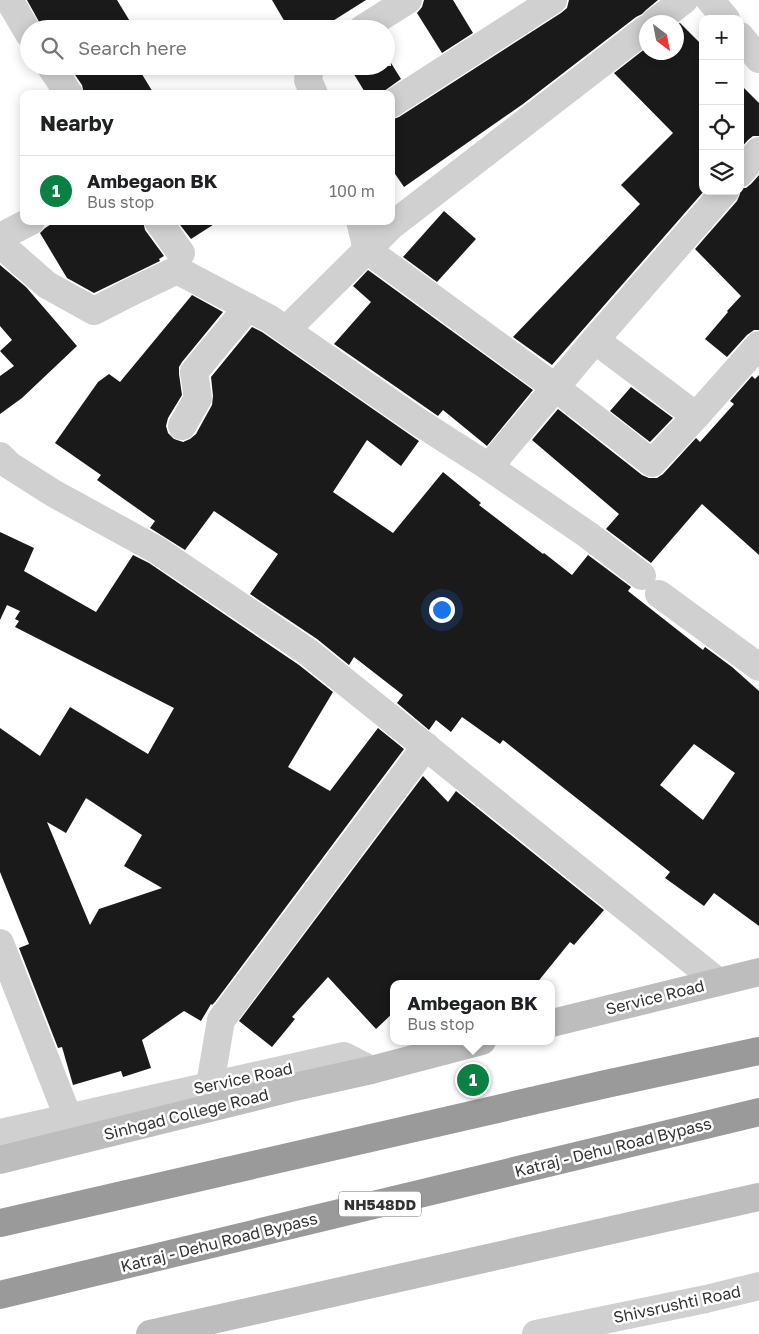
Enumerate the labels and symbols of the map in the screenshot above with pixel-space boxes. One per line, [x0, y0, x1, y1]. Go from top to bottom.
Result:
north arrow [639, 15, 684, 60]
your location [429, 597, 455, 623]
street label: Service Road [604, 975, 706, 1019]
street label: Service Road [192, 1058, 294, 1098]
pin: 1 [457, 1061, 489, 1099]
street label: Sinhgad College Road [102, 1084, 270, 1144]
street label: Katraj - Dehu Road Bypass [512, 1113, 714, 1181]
road number: NH548DD [339, 1192, 421, 1216]
street label: Katraj - Dehu Road Bypass [118, 1208, 320, 1276]
street label: Shivsrushti Road [611, 1281, 743, 1327]

